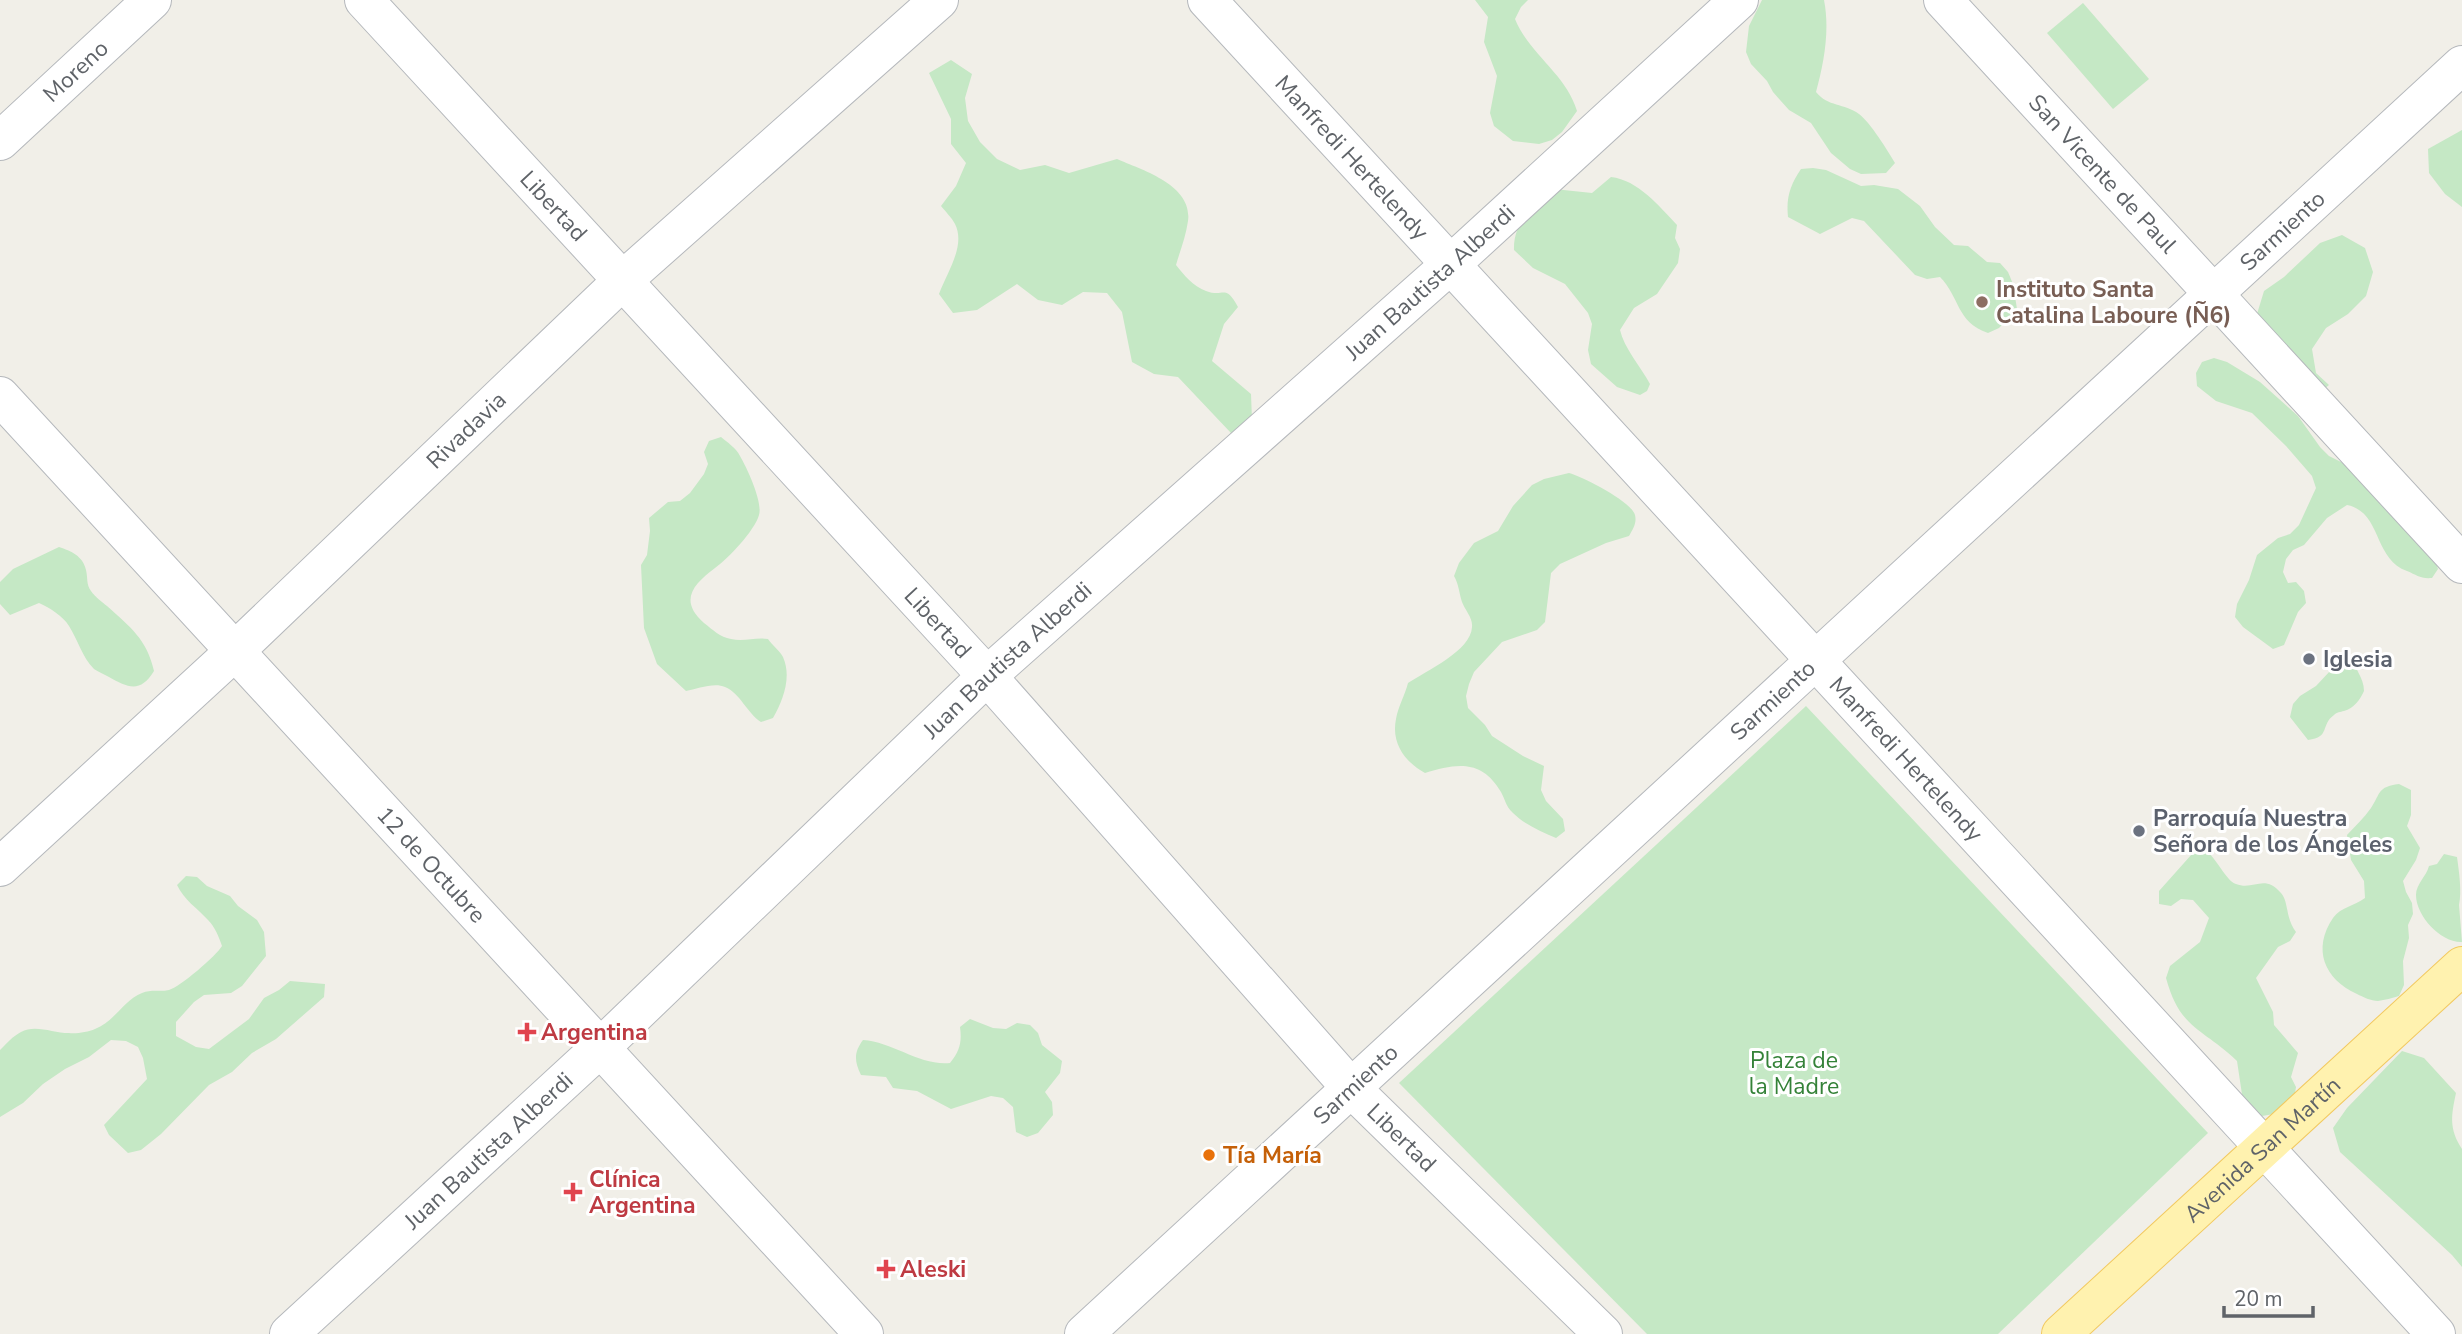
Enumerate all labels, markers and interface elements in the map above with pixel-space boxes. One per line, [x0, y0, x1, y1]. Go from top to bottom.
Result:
street label: Moreno [36, 33, 115, 109]
street label: Manfredi Hertelendy [1268, 69, 1436, 247]
street label: San Vicente de Paul [2021, 88, 2184, 260]
street label: Libertad [513, 164, 594, 248]
street label: Sarmiento [2233, 184, 2332, 278]
street label: Juan Bautista Alberdi [1338, 198, 1522, 368]
place label: Instituto Santa Catalina Laboure (Ñ6) [1996, 274, 2232, 331]
marker: Instituto Santa Catalina Laboure (Ñ6) [1974, 294, 1990, 310]
street label: Rivadavia [420, 385, 513, 476]
street label: Juan Bautista Alberdi [915, 575, 1099, 746]
street label: Libertad [897, 581, 978, 665]
place label: Iglesia [2323, 644, 2393, 675]
marker: Iglesia [2301, 651, 2317, 667]
street label: Sarmiento [1723, 653, 1822, 748]
street label: Manfredi Hertelendy [1822, 670, 1990, 849]
street label: 12 de Octubre [370, 800, 493, 930]
place label: Parroquía Nuestra Señora de los Ángeles [2153, 803, 2393, 860]
marker: Parroquía Nuestra Señora de los Ángeles [2131, 823, 2147, 839]
place label: Argentina [541, 1017, 648, 1048]
marker: Argentina [519, 1024, 535, 1040]
street label: Sarmiento [1306, 1037, 1405, 1132]
park label: Plaza de la Madre [1749, 1045, 1839, 1102]
street label: Juan Bautista Alberdi [397, 1065, 580, 1237]
street label: Avenida San Martín [2177, 1070, 2348, 1230]
street label: Libertad [1360, 1097, 1443, 1179]
place label: Tía María [1223, 1140, 1322, 1171]
marker: Tía María [1201, 1147, 1217, 1163]
place label: Clínica Argentina [589, 1164, 696, 1221]
marker: Clínica Argentina [563, 1182, 583, 1202]
place label: Aleski [900, 1254, 966, 1285]
marker: Aleski [878, 1261, 894, 1277]
scale bar [2224, 1274, 2313, 1318]
text: 20 m [2234, 1285, 2283, 1313]

